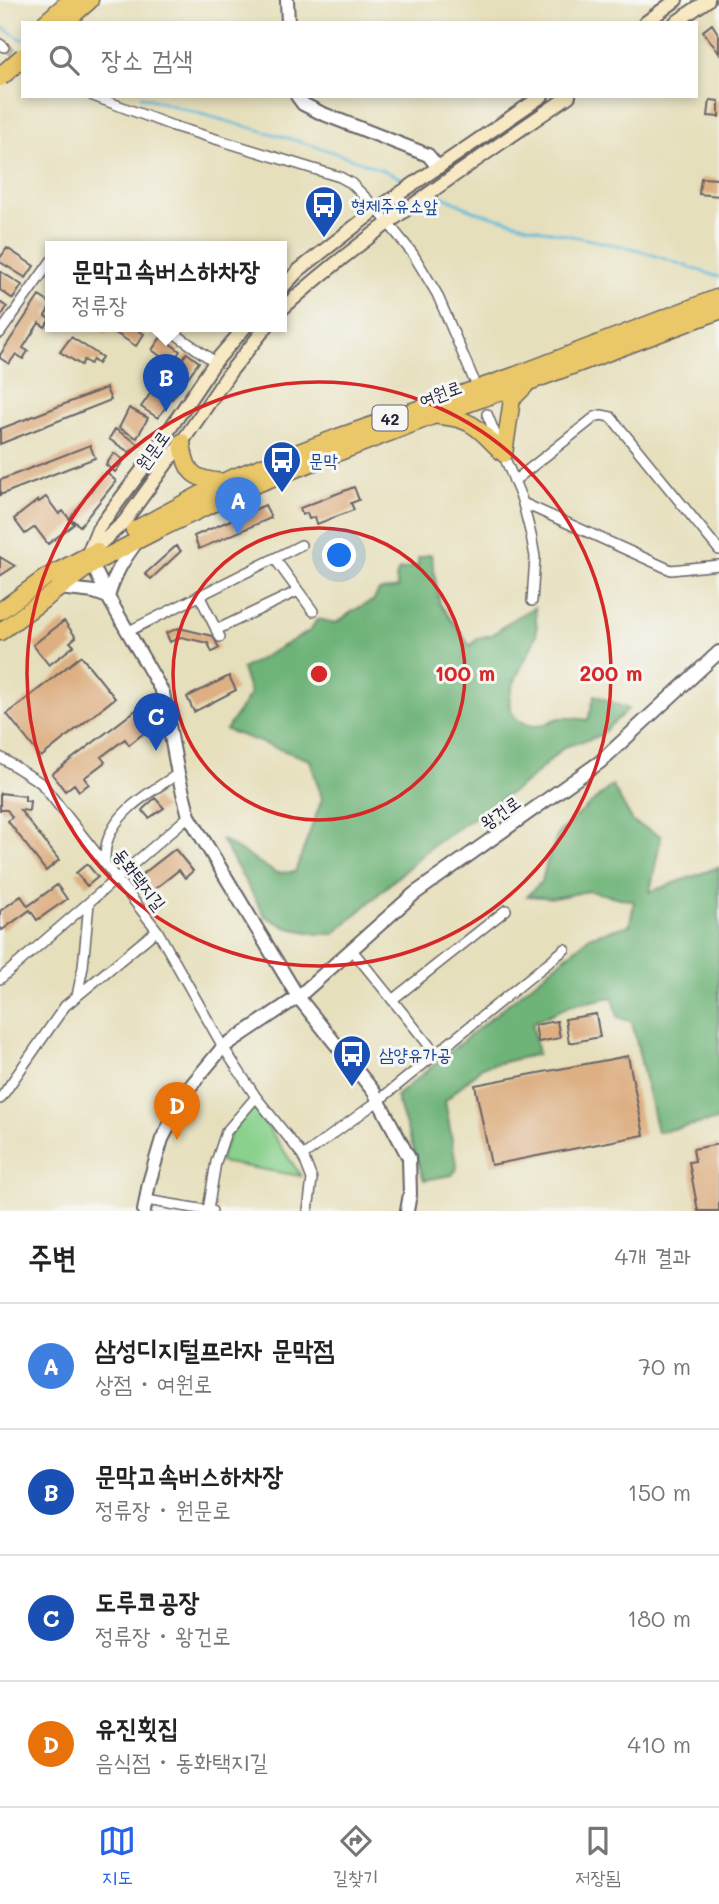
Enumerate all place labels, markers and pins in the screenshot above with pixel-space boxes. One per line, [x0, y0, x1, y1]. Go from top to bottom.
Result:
bus stop icon: 형제주유소앞 [303, 184, 345, 239]
place label: 형제주유소앞 [351, 193, 438, 217]
pin: B [143, 354, 189, 412]
bus stop icon: 문막 [261, 439, 303, 494]
place label: 문막 [309, 448, 338, 472]
pin: A [215, 477, 261, 535]
centre of rings [307, 662, 331, 686]
pin: C [133, 693, 179, 751]
bus stop icon: 삼양유가공 [331, 1033, 373, 1088]
place label: 삼양유가공 [379, 1042, 451, 1066]
pin: D [154, 1082, 200, 1140]

